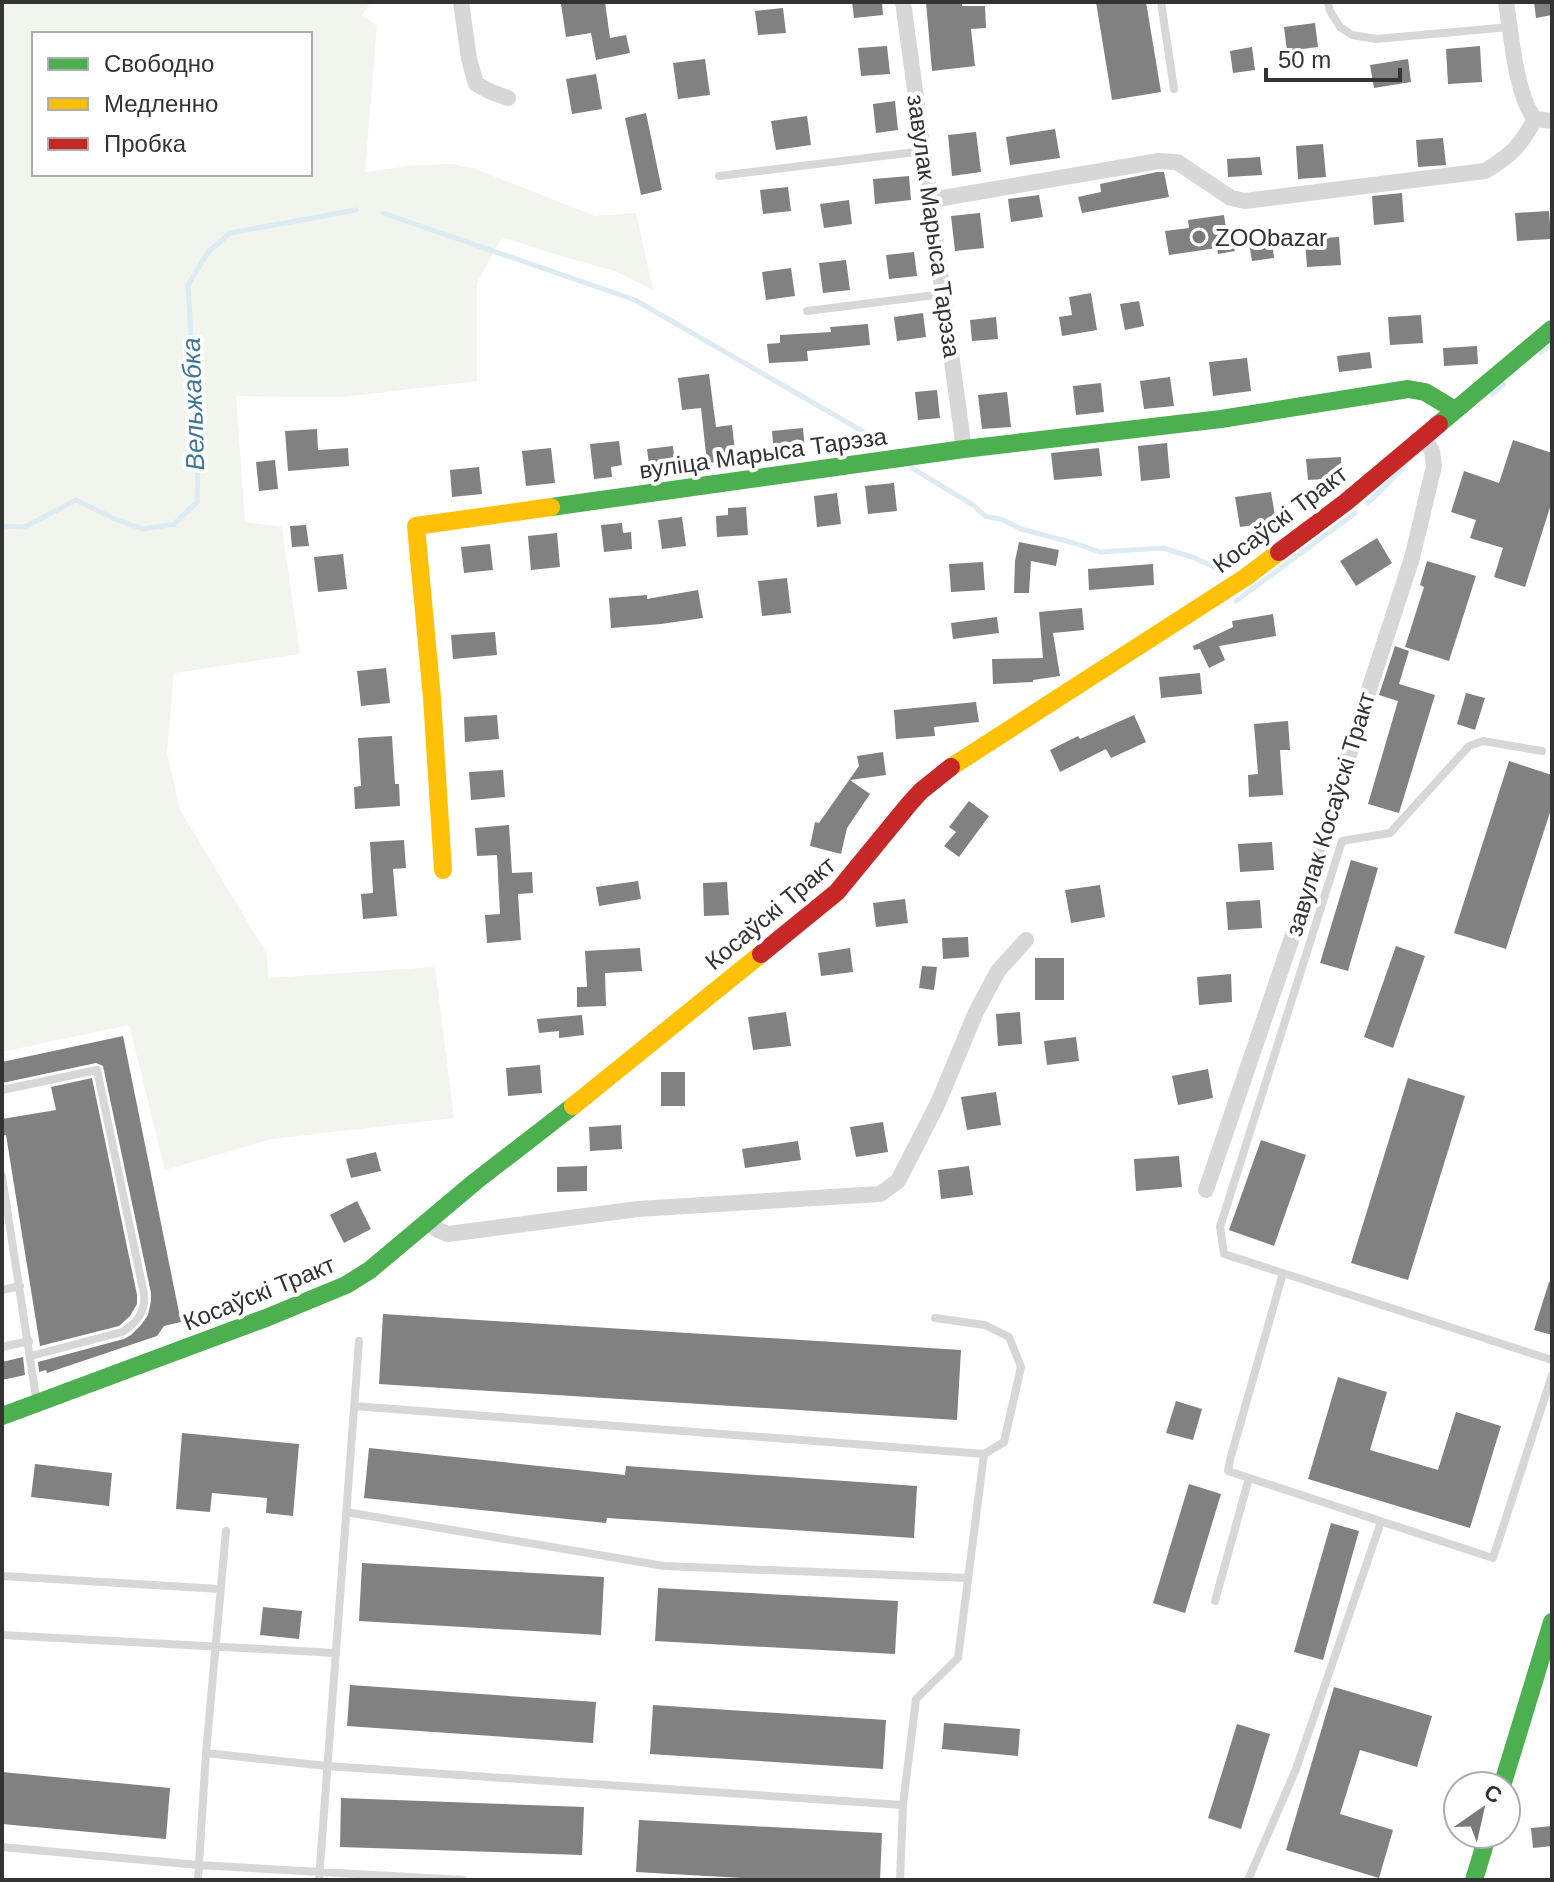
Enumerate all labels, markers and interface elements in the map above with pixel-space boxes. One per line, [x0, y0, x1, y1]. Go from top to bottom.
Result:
legend [32, 32, 312, 176]
scale bar [1266, 32, 1400, 82]
text: 50 m [1278, 46, 1331, 73]
text: Свободно [104, 50, 214, 77]
text: Медленно [104, 90, 218, 117]
street label: завулак Марыса Тарэза [902, 93, 966, 360]
text: Пробка [104, 130, 187, 157]
place label: ZOObazar [1215, 224, 1327, 251]
marker: ZOObazar [1190, 228, 1208, 246]
water label: Вельжабка [176, 337, 210, 471]
street label: вуліца Марыса Тарэза [638, 422, 889, 484]
street label: Косаўскі Тракт [1208, 460, 1352, 578]
street label: завулак Косаўскі Тракт [1280, 689, 1380, 939]
street label: Косаўскі Тракт [700, 851, 840, 975]
street label: Косаўскі Тракт [179, 1250, 339, 1336]
north arrow [1442, 1770, 1522, 1850]
text: С [1479, 1779, 1507, 1809]

